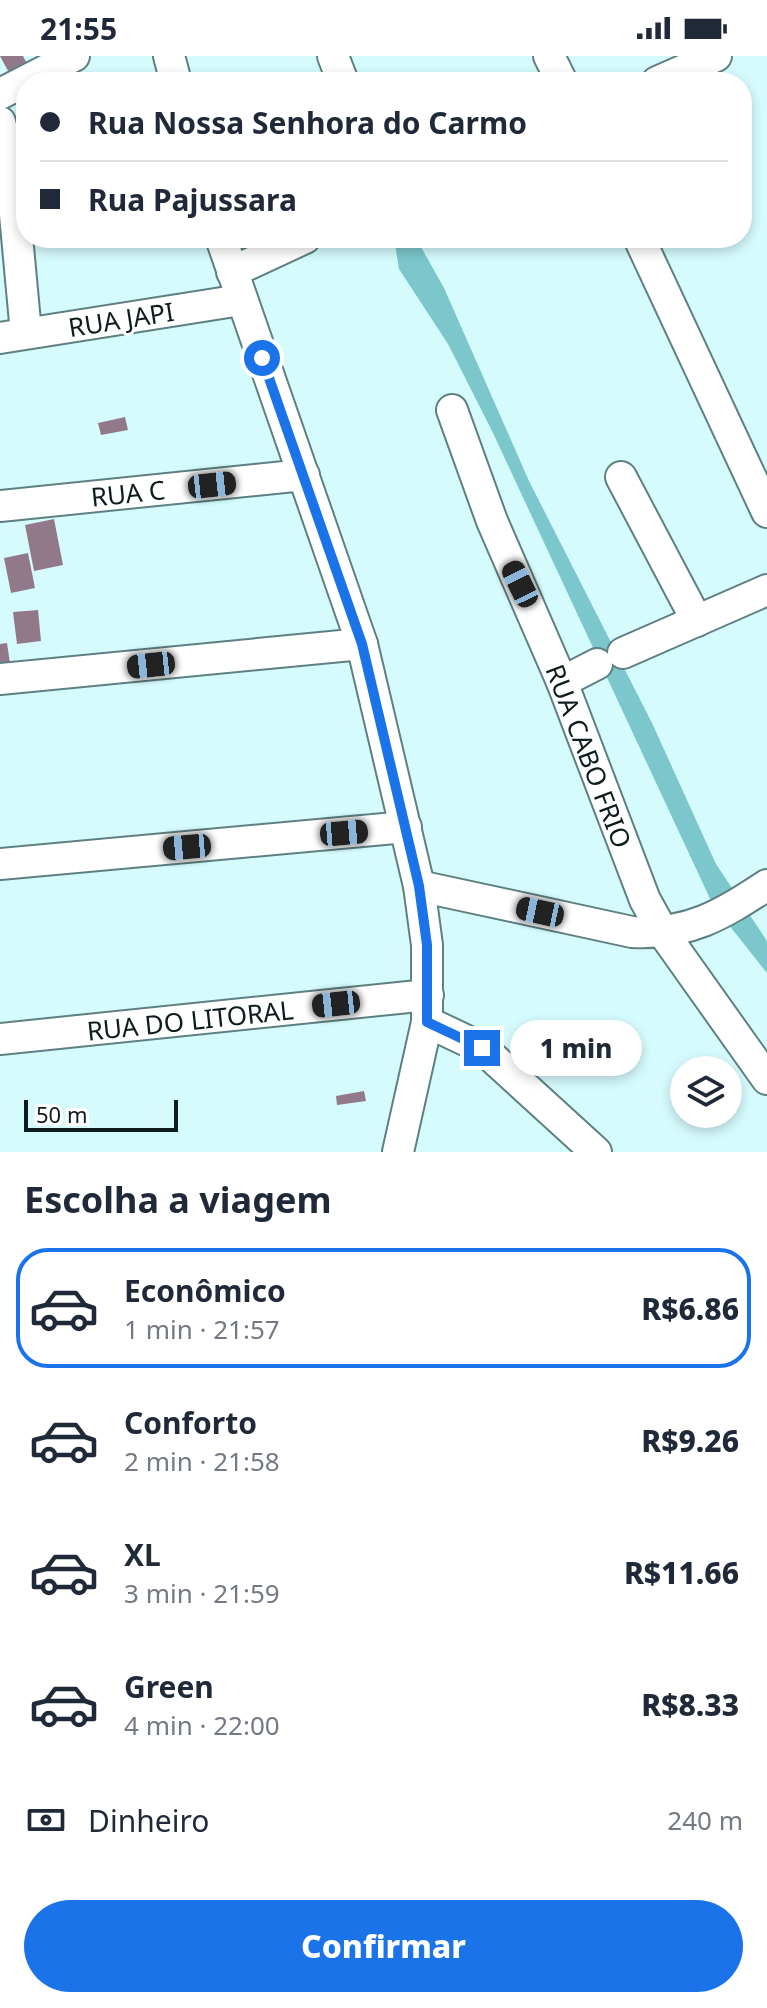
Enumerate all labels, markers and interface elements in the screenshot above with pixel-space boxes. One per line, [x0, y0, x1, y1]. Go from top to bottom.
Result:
text: 21:55 [40, 8, 117, 49]
text: Rua Nossa Senhora do Carmo [88, 102, 527, 143]
text: Rua Pajussara [88, 179, 297, 220]
street label: RUA JAPI [66, 293, 176, 345]
route start [244, 340, 280, 376]
street label: RUA C [89, 471, 167, 515]
car [187, 471, 237, 499]
car [499, 557, 541, 611]
car [126, 651, 176, 679]
street label: RUA CABO FRIO [537, 659, 641, 853]
car [319, 819, 369, 847]
car [162, 833, 212, 861]
car [514, 895, 566, 929]
car [311, 990, 361, 1018]
street label: RUA DO LITORAL [85, 991, 295, 1049]
callout: 1 min [510, 1020, 642, 1076]
route end [464, 1030, 500, 1066]
text: 1 min [540, 1030, 612, 1066]
map controls [670, 1056, 742, 1128]
button: layers [670, 1056, 742, 1128]
scale bar [24, 1096, 178, 1132]
text: 50 m [36, 1099, 87, 1129]
text: Escolha a viagem [24, 1175, 332, 1224]
text: Econômico [124, 1270, 286, 1311]
icon: car [28, 1272, 100, 1344]
text: R$6.86 [641, 1288, 739, 1329]
text: 1 min · 21:57 [124, 1311, 280, 1347]
text: Conforto [124, 1402, 257, 1443]
icon: car [28, 1404, 100, 1476]
text: R$9.26 [641, 1420, 739, 1461]
text: 2 min · 21:58 [124, 1443, 280, 1479]
text: XL [124, 1534, 161, 1575]
icon: car [28, 1536, 100, 1608]
text: R$11.66 [624, 1552, 739, 1593]
text: 3 min · 21:59 [124, 1575, 280, 1611]
text: Green [124, 1666, 214, 1707]
icon: car [28, 1668, 100, 1740]
text: R$8.33 [641, 1684, 739, 1725]
text: 4 min · 22:00 [124, 1707, 280, 1743]
icon: cash [24, 1798, 68, 1842]
text: Dinheiro [88, 1800, 209, 1841]
text: 240 m [667, 1802, 743, 1838]
button: Confirmar [24, 1900, 743, 1992]

